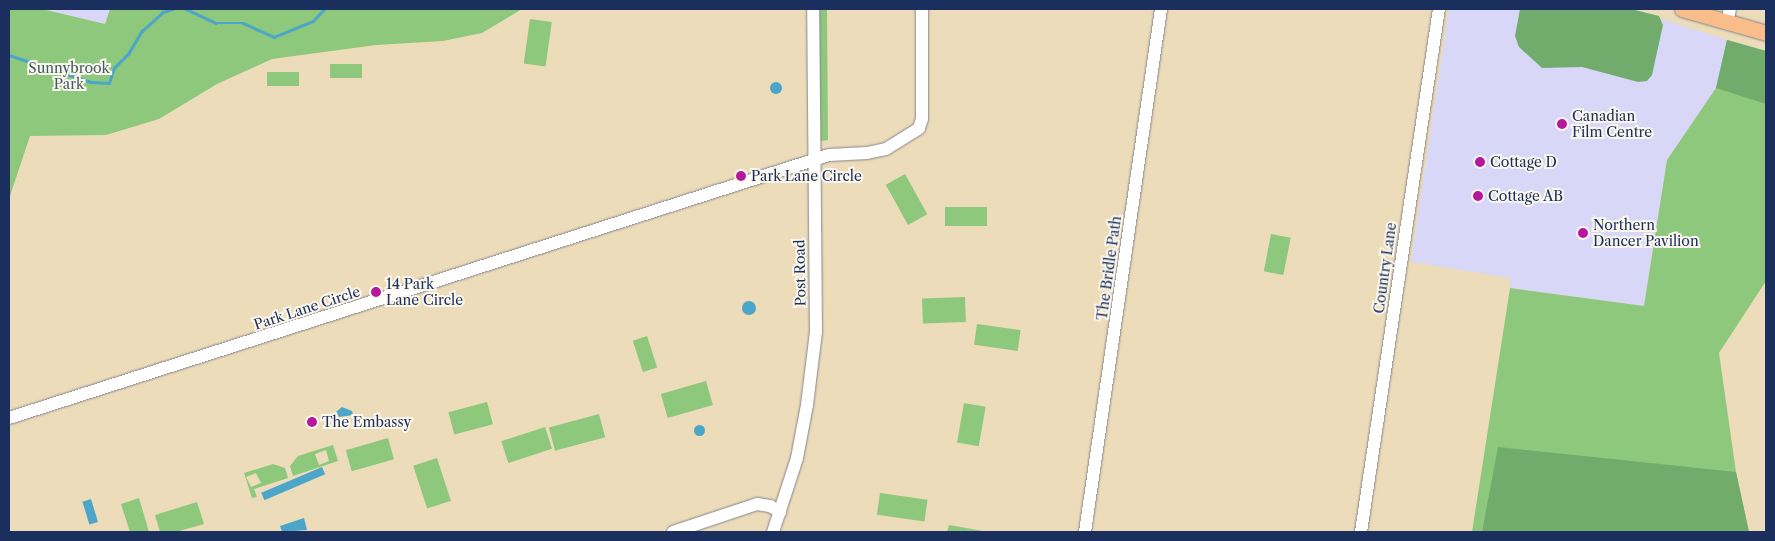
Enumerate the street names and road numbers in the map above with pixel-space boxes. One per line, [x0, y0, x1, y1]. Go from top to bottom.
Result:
street label: The Bridle Path [1093, 215, 1125, 321]
street label: Country Lane [1370, 221, 1400, 315]
street label: Post Road [791, 239, 809, 307]
street label: Park Lane Circle [252, 283, 362, 333]

